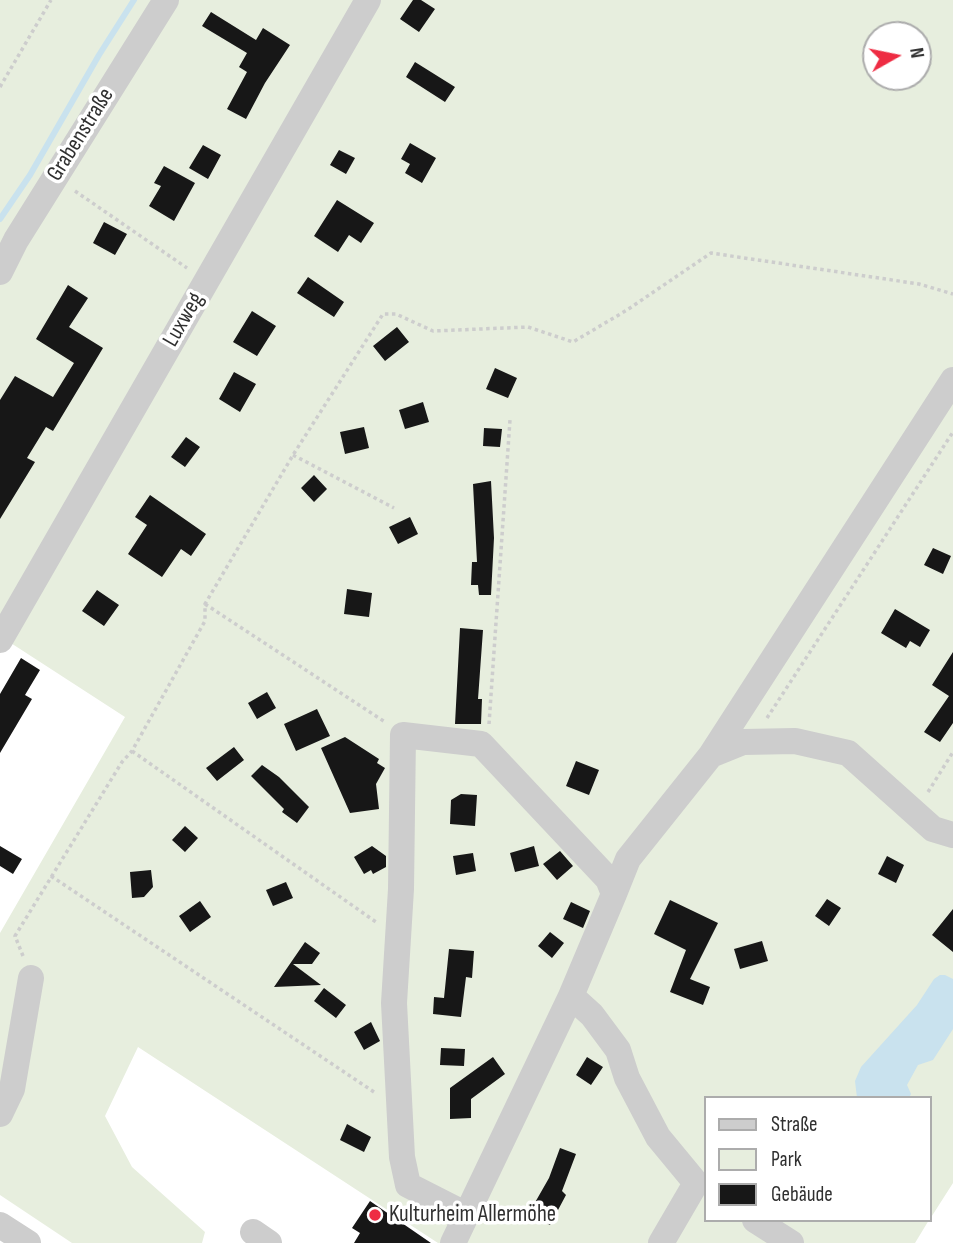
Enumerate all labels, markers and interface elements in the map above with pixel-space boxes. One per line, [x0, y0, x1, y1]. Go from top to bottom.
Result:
north arrow [862, 21, 932, 91]
text: N [904, 46, 928, 60]
street label: Grabenstraße [42, 83, 120, 187]
street label: Luxweg [158, 288, 210, 352]
legend [704, 1096, 932, 1222]
text: Straße [771, 1112, 817, 1137]
text: Park [771, 1147, 802, 1172]
text: Gebäude [771, 1182, 833, 1207]
place label: Kulturheim Allermöhe [389, 1201, 556, 1229]
marker: Kulturheim Allermöhe [367, 1207, 383, 1223]

